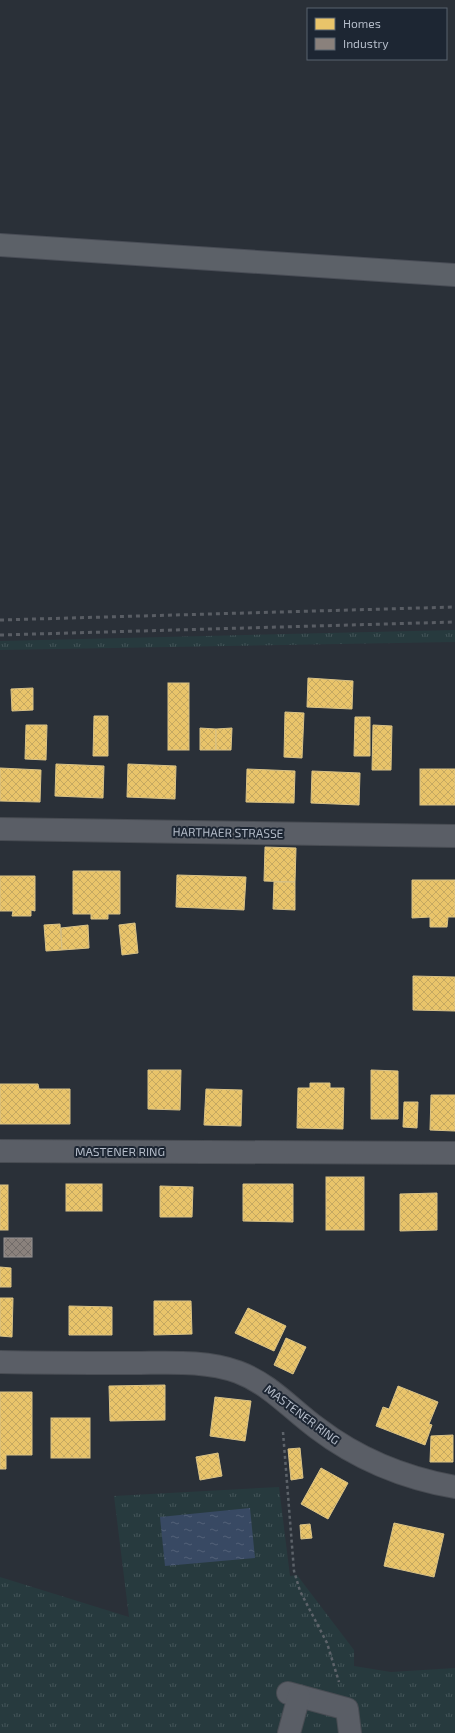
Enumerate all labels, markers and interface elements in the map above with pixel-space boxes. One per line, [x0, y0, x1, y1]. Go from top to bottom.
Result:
legend [307, 8, 447, 60]
text: Homes [343, 16, 381, 30]
text: Industry [343, 36, 389, 50]
street label: HARTHAER STRASSE [173, 824, 284, 840]
street label: MASTENER RING [75, 1144, 165, 1158]
street label: MASTENER RING [262, 1381, 343, 1447]

